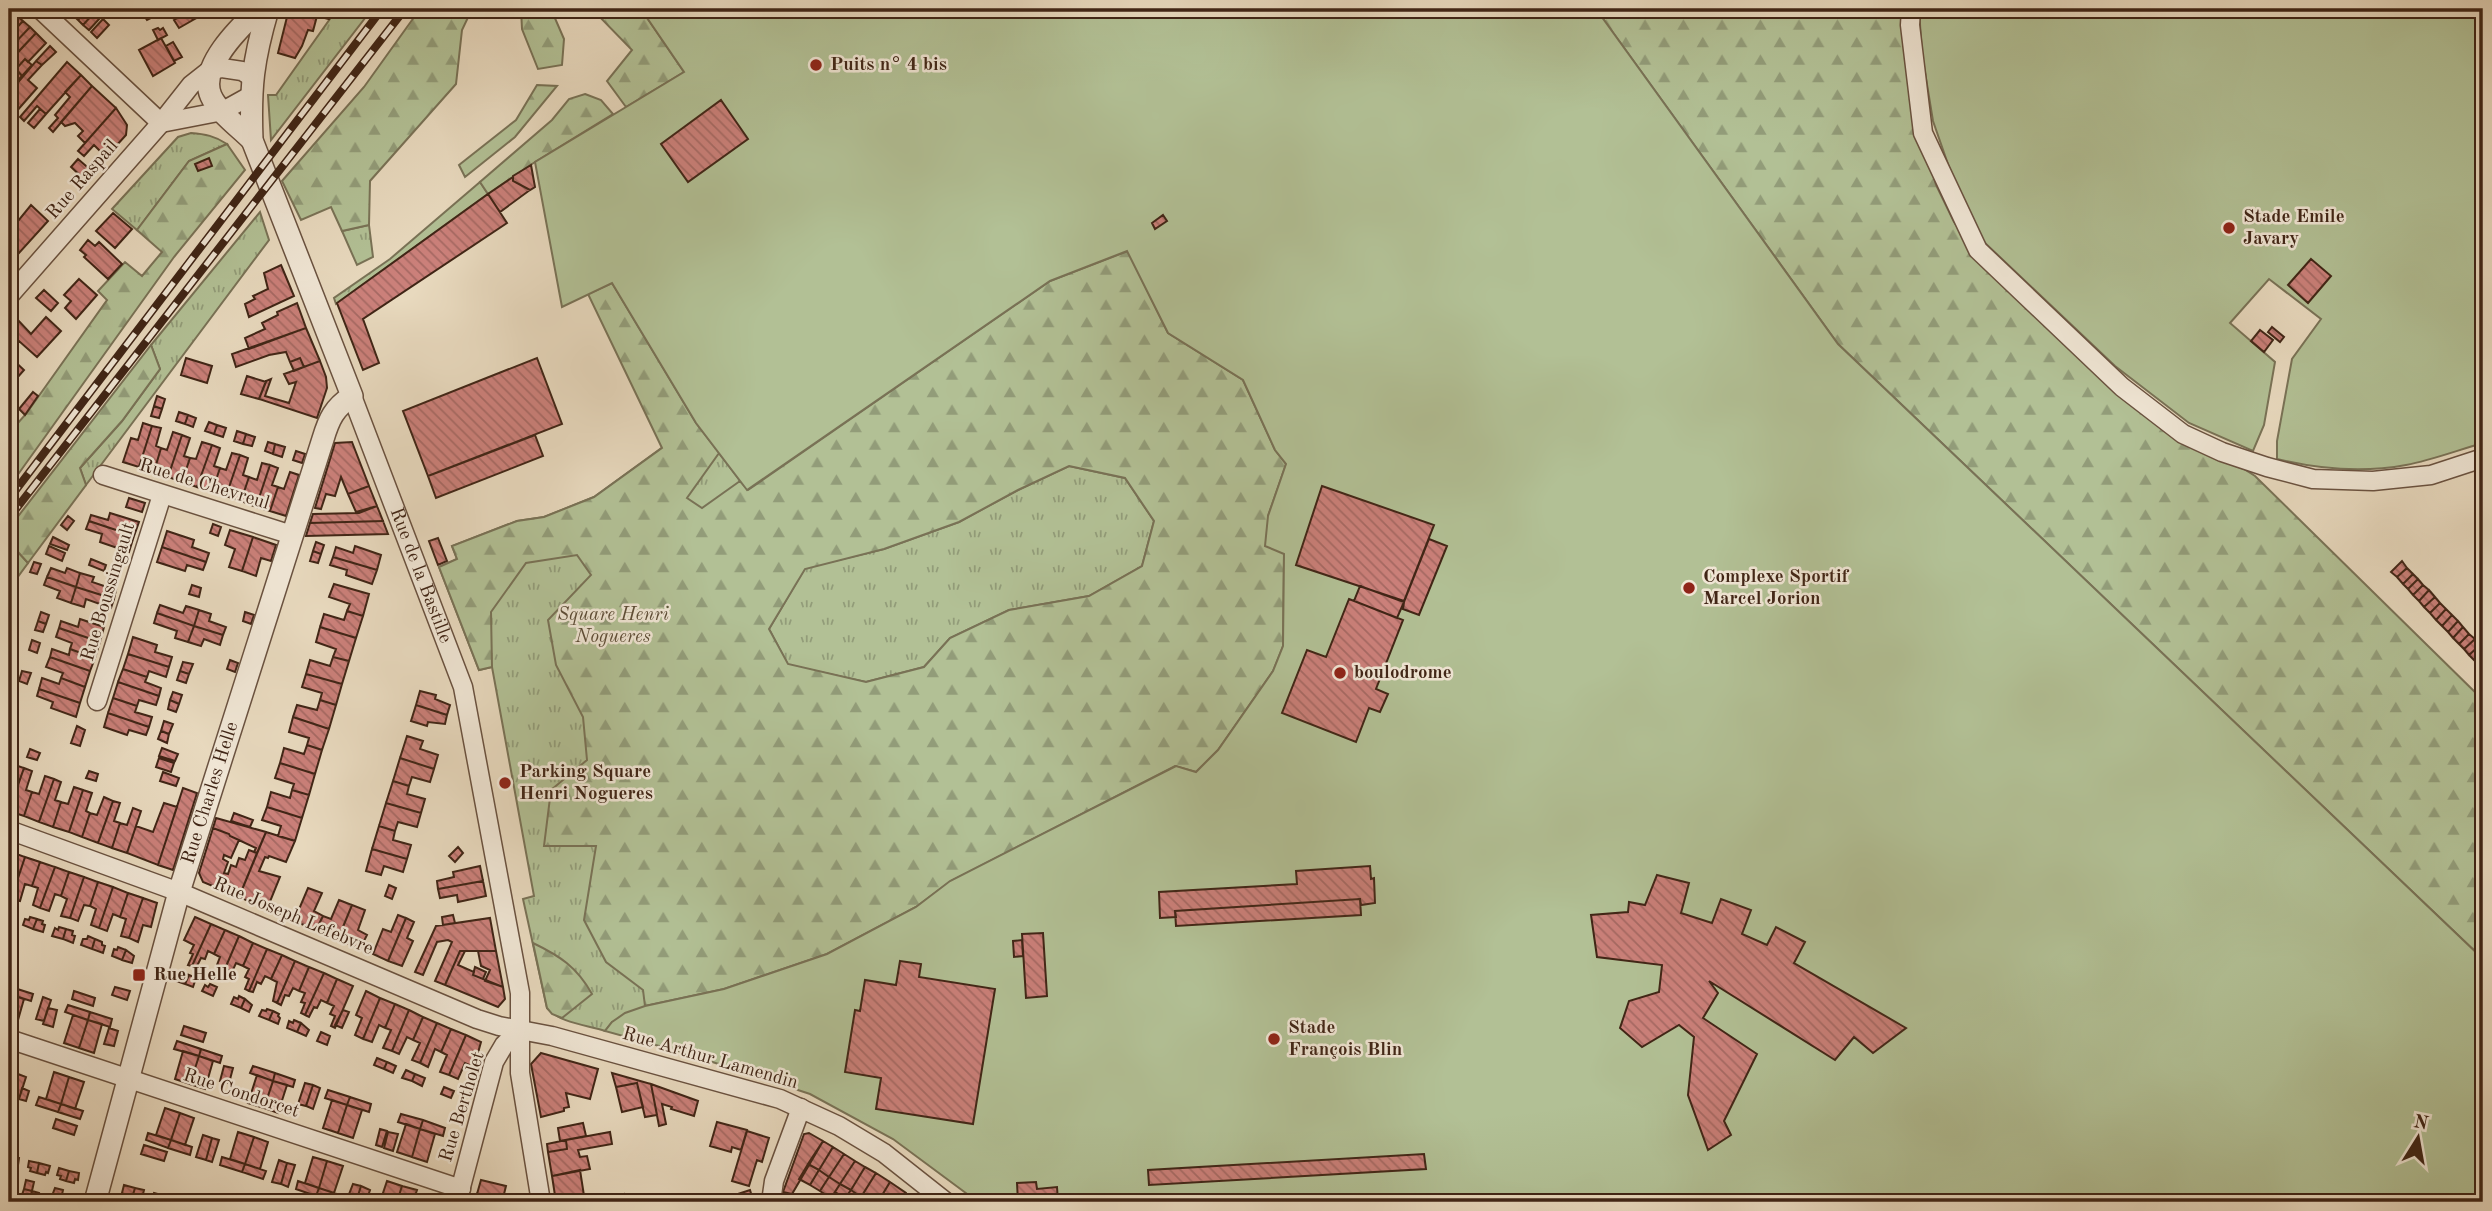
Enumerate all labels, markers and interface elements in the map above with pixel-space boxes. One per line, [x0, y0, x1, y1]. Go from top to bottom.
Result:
place label: Puits n° 4 bis [830, 56, 947, 75]
marker: Puits n° 4 bis [808, 57, 824, 73]
street label: Rue Raspail [44, 137, 122, 223]
place label: Stade Emile Javary [2243, 208, 2345, 249]
marker: Stade Emile Javary [2221, 220, 2237, 236]
street label: Rue de Chevreul [136, 456, 272, 514]
street label: Rue de la Bastille [386, 505, 455, 646]
street label: Rue Boussingault [79, 520, 139, 664]
place label: Complexe Sportif Marcel Jorion [1703, 568, 1850, 609]
marker: Complexe Sportif Marcel Jorion [1681, 580, 1697, 596]
park label: Square Henri Nogueres [557, 606, 669, 647]
place label: boulodrome [1354, 664, 1452, 683]
marker: boulodrome [1332, 665, 1348, 681]
street label: Rue Charles Helle [179, 719, 242, 867]
place label: Parking Square Henri Nogueres [519, 763, 653, 804]
marker: Parking Square Henri Nogueres [497, 775, 513, 791]
street label: Rue Joseph Lefebvre [210, 875, 376, 959]
place label: Rue Helle [153, 966, 237, 985]
marker: Rue Helle [131, 967, 147, 983]
place label: Stade François Blin [1288, 1019, 1402, 1060]
street label: Rue Arthur Lamendin [620, 1025, 800, 1093]
marker: Stade François Blin [1266, 1031, 1282, 1047]
street label: Rue Bertholet [437, 1050, 489, 1164]
street label: Rue Condorcet [181, 1066, 301, 1122]
north arrow [2384, 1102, 2454, 1172]
text: N [2412, 1113, 2430, 1135]

